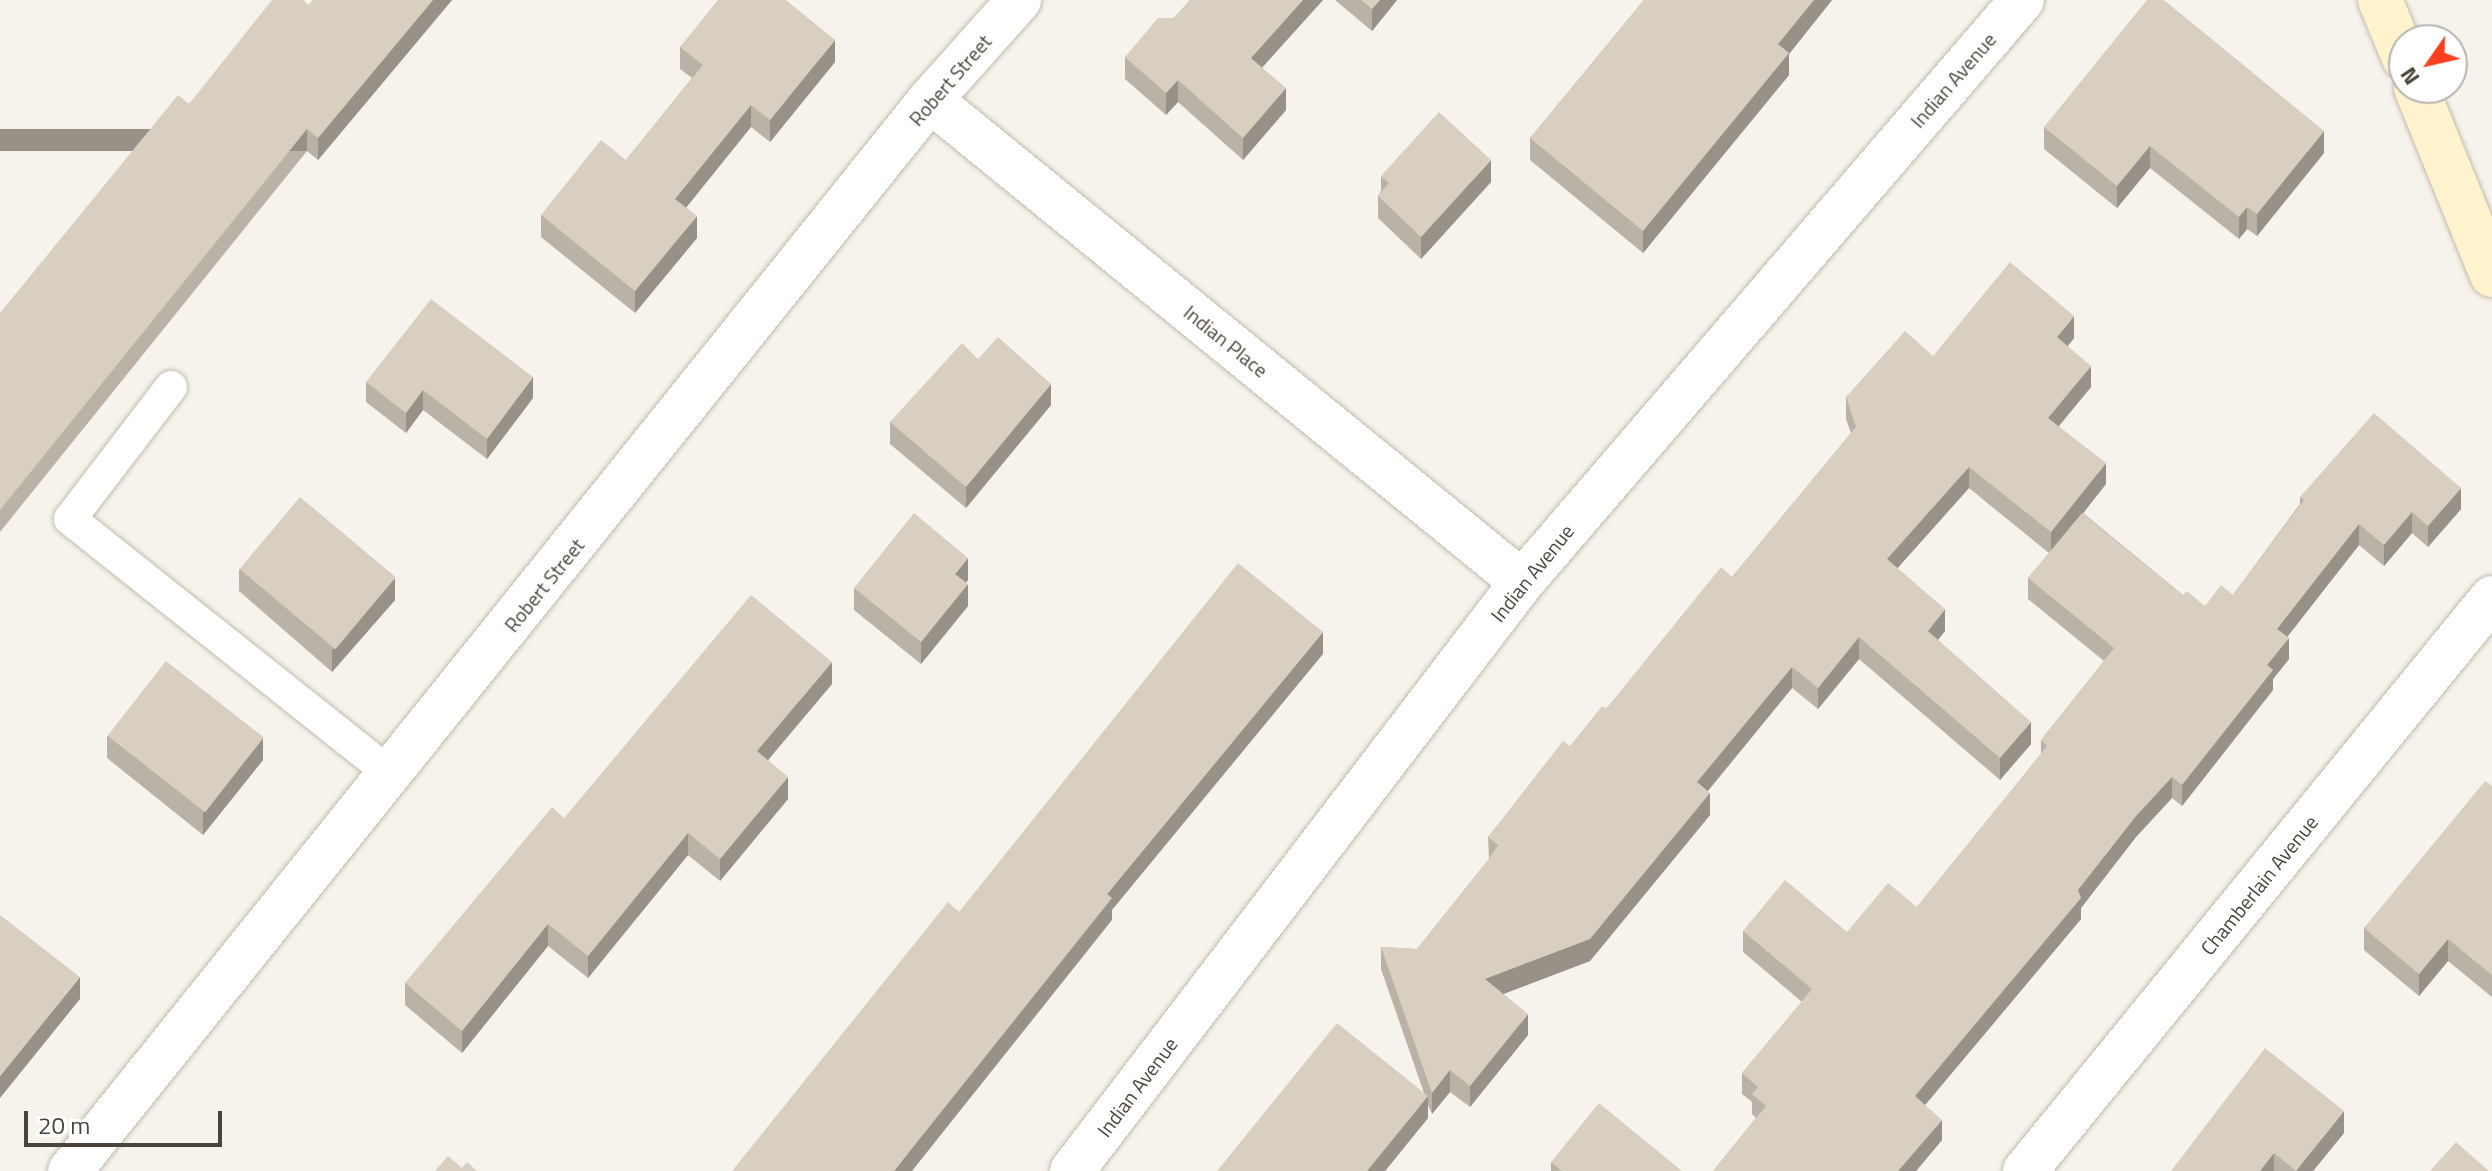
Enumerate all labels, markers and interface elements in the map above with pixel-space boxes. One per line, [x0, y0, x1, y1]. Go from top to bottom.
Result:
north arrow [2388, 24, 2468, 104]
street label: Indian Avenue [1905, 27, 2001, 133]
street label: Robert Street [904, 29, 996, 131]
text: N [2391, 60, 2428, 92]
street label: Indian Place [1179, 300, 1273, 382]
street label: Indian Avenue [1485, 519, 1579, 627]
street label: Robert Street [499, 533, 589, 637]
street label: Chamberlain Avenue [2195, 810, 2323, 960]
street label: Indian Avenue [1092, 1033, 1182, 1141]
scale bar [28, 1095, 226, 1145]
text: 20 m [38, 1107, 90, 1143]

